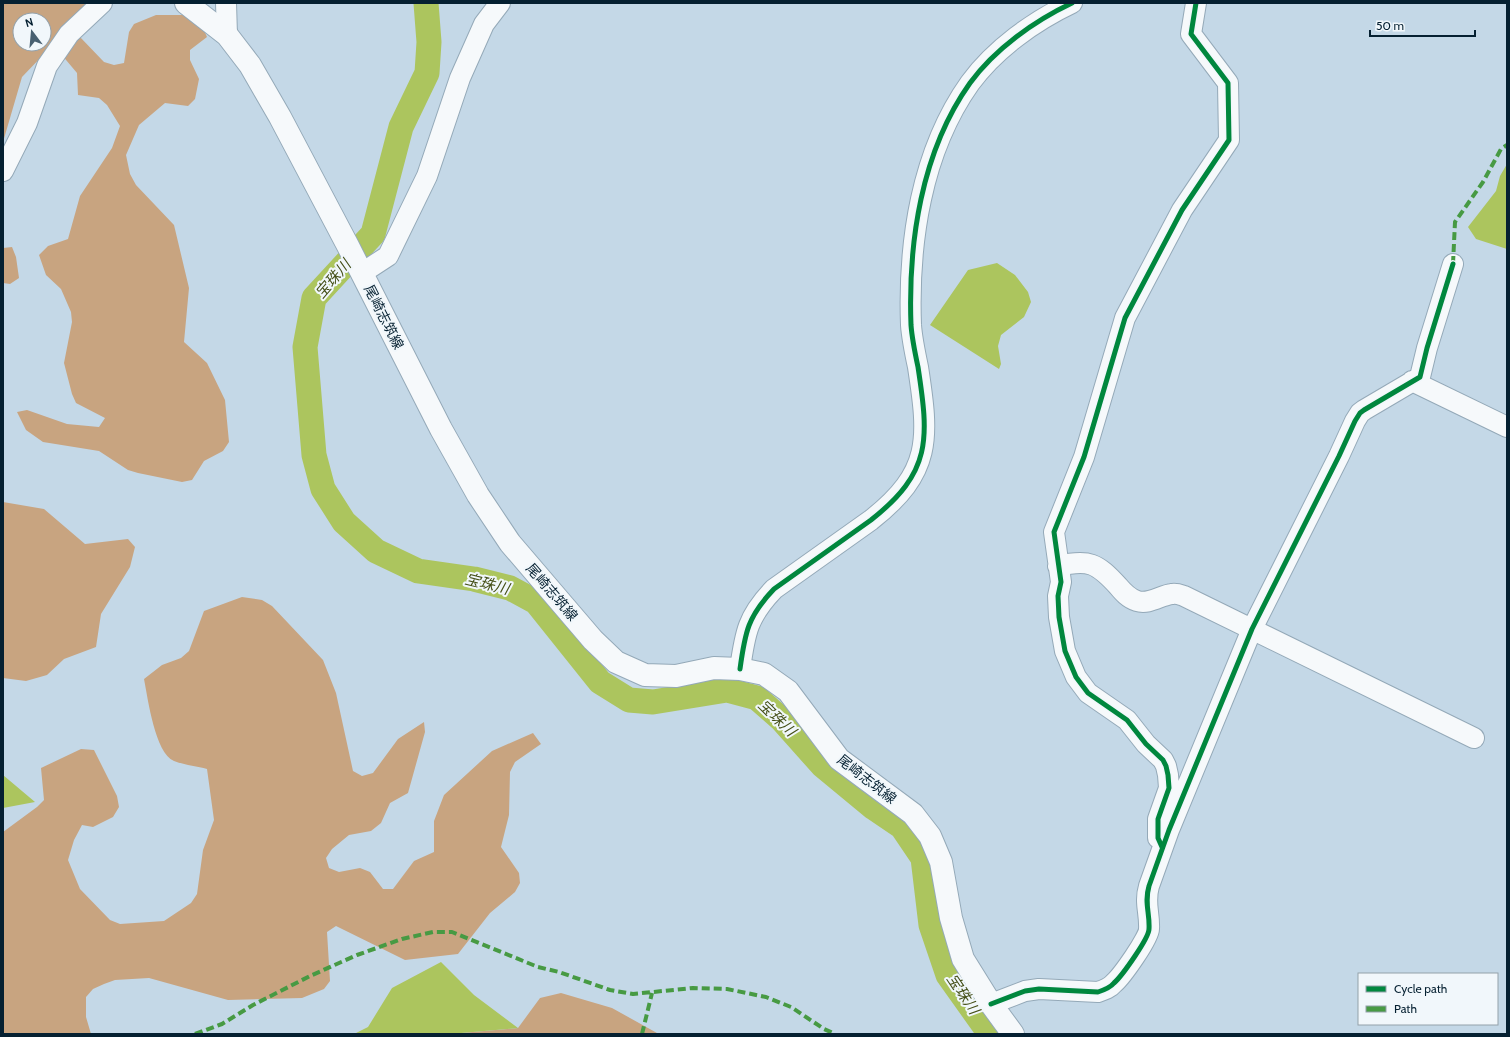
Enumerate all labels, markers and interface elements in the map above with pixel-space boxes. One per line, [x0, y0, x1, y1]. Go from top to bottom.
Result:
north arrow [12, 12, 52, 52]
scale bar [1370, 12, 1475, 38]
text: N [24, 15, 35, 30]
text: 50 m [1376, 18, 1404, 33]
water label: 宝珠川 [311, 255, 356, 302]
street label: 尾崎志筑線 [360, 282, 408, 352]
street label: 尾崎志筑線 [522, 560, 582, 624]
water label: 宝珠川 [463, 570, 513, 599]
water label: 宝珠川 [755, 696, 801, 741]
street label: 尾崎志筑線 [834, 750, 900, 808]
water label: 宝珠川 [943, 970, 984, 1019]
legend [1358, 973, 1498, 1025]
text: Cycle path [1394, 981, 1447, 996]
text: Path [1394, 1001, 1417, 1016]

